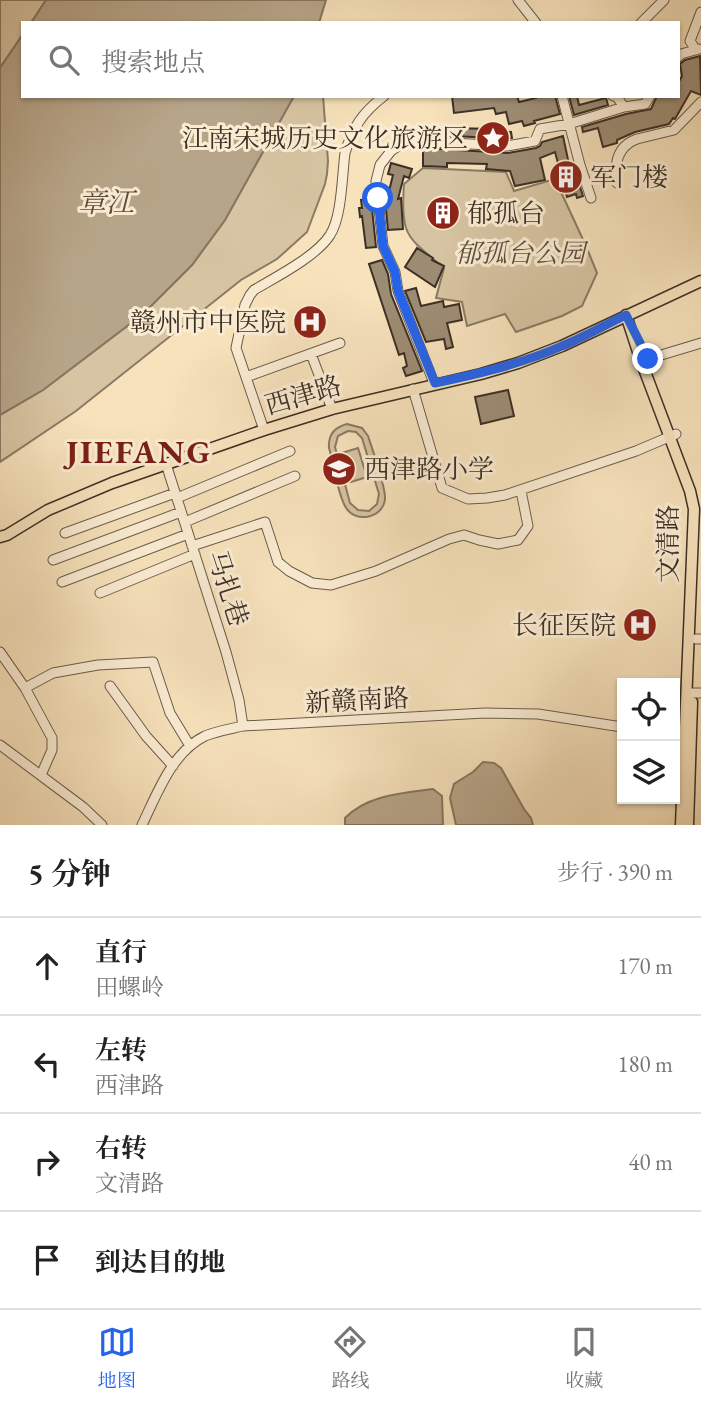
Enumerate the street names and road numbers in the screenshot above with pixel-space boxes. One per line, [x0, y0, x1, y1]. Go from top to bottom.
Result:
street label: 西津路 [261, 368, 345, 422]
street label: 文清路 [651, 505, 685, 583]
street label: 马扎巷 [200, 546, 256, 630]
street label: 新赣南路 [304, 680, 410, 720]

